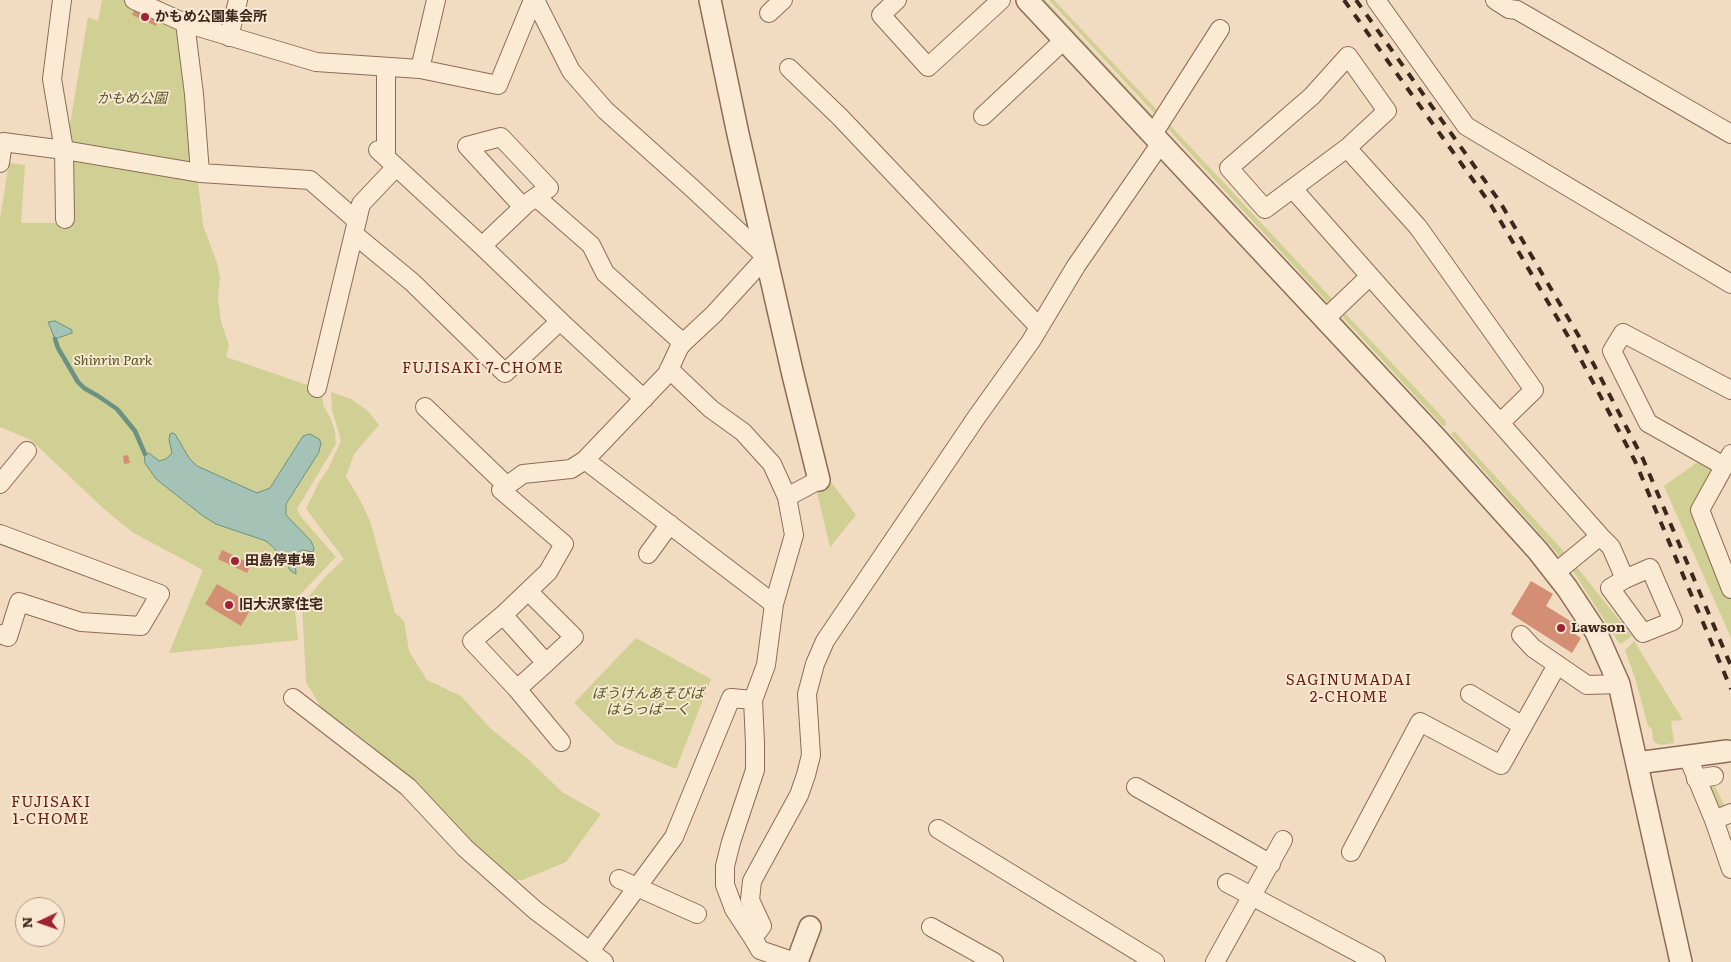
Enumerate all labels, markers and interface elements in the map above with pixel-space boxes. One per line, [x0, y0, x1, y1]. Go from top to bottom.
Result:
place label: かもめ公園集会所 [155, 9, 267, 25]
marker: かもめ公園集会所 [139, 11, 151, 23]
park label: かもめ公園 [97, 91, 167, 107]
park label: Shinrin Park [73, 353, 153, 369]
district label: FUJISAKI 7-CHOME [400, 360, 566, 378]
place label: 田島停車場 [245, 553, 315, 569]
marker: 田島停車場 [229, 555, 241, 567]
place label: 旧大沢家住宅 [239, 597, 323, 613]
marker: 旧大沢家住宅 [223, 599, 235, 611]
place label: Lawson [1571, 620, 1625, 636]
marker: Lawson [1555, 622, 1567, 634]
district label: SAGINUMADAI 2-CHOME [1284, 672, 1414, 707]
park label: ぼうけんあそびば はらっぱーく [592, 686, 704, 719]
district label: FUJISAKI 1-CHOME [10, 794, 92, 829]
north arrow [15, 897, 65, 947]
text: N [16, 916, 36, 929]

